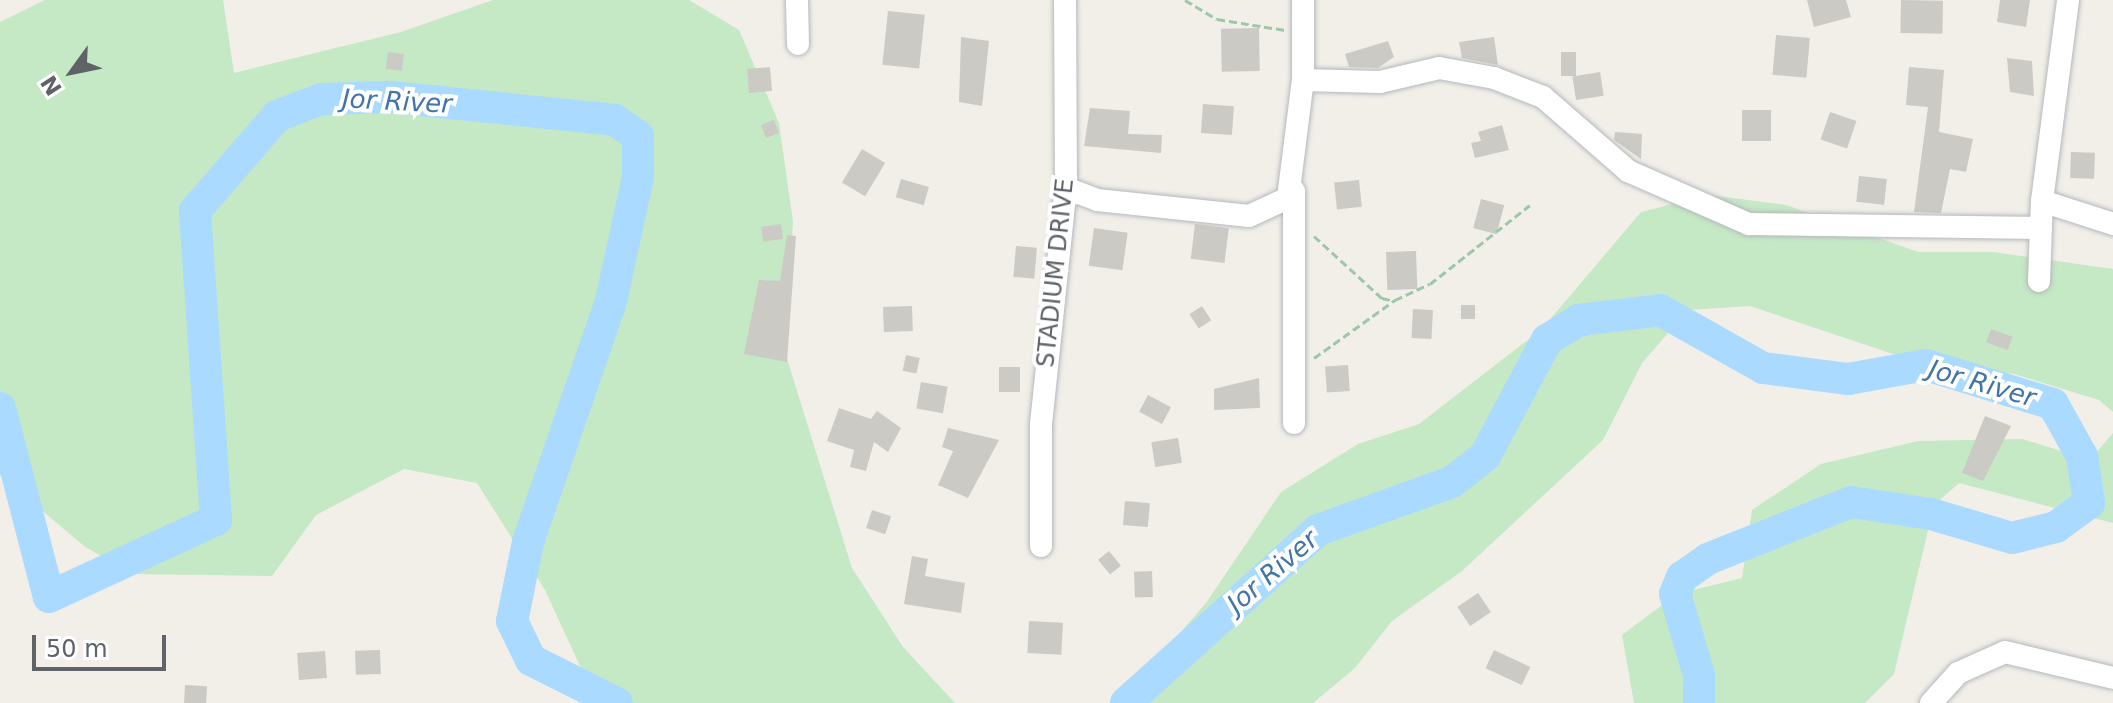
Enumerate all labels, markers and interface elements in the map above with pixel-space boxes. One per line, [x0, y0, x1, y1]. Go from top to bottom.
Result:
north arrow [32, 32, 112, 112]
text: N [36, 71, 67, 100]
water label: Jor River [341, 84, 453, 120]
street label: STADIUM DRIVE [1032, 177, 1080, 369]
water label: Jor River [1925, 354, 2039, 414]
water label: Jor River [1221, 524, 1325, 620]
scale bar [36, 619, 170, 669]
text: 50 m [46, 635, 108, 663]

